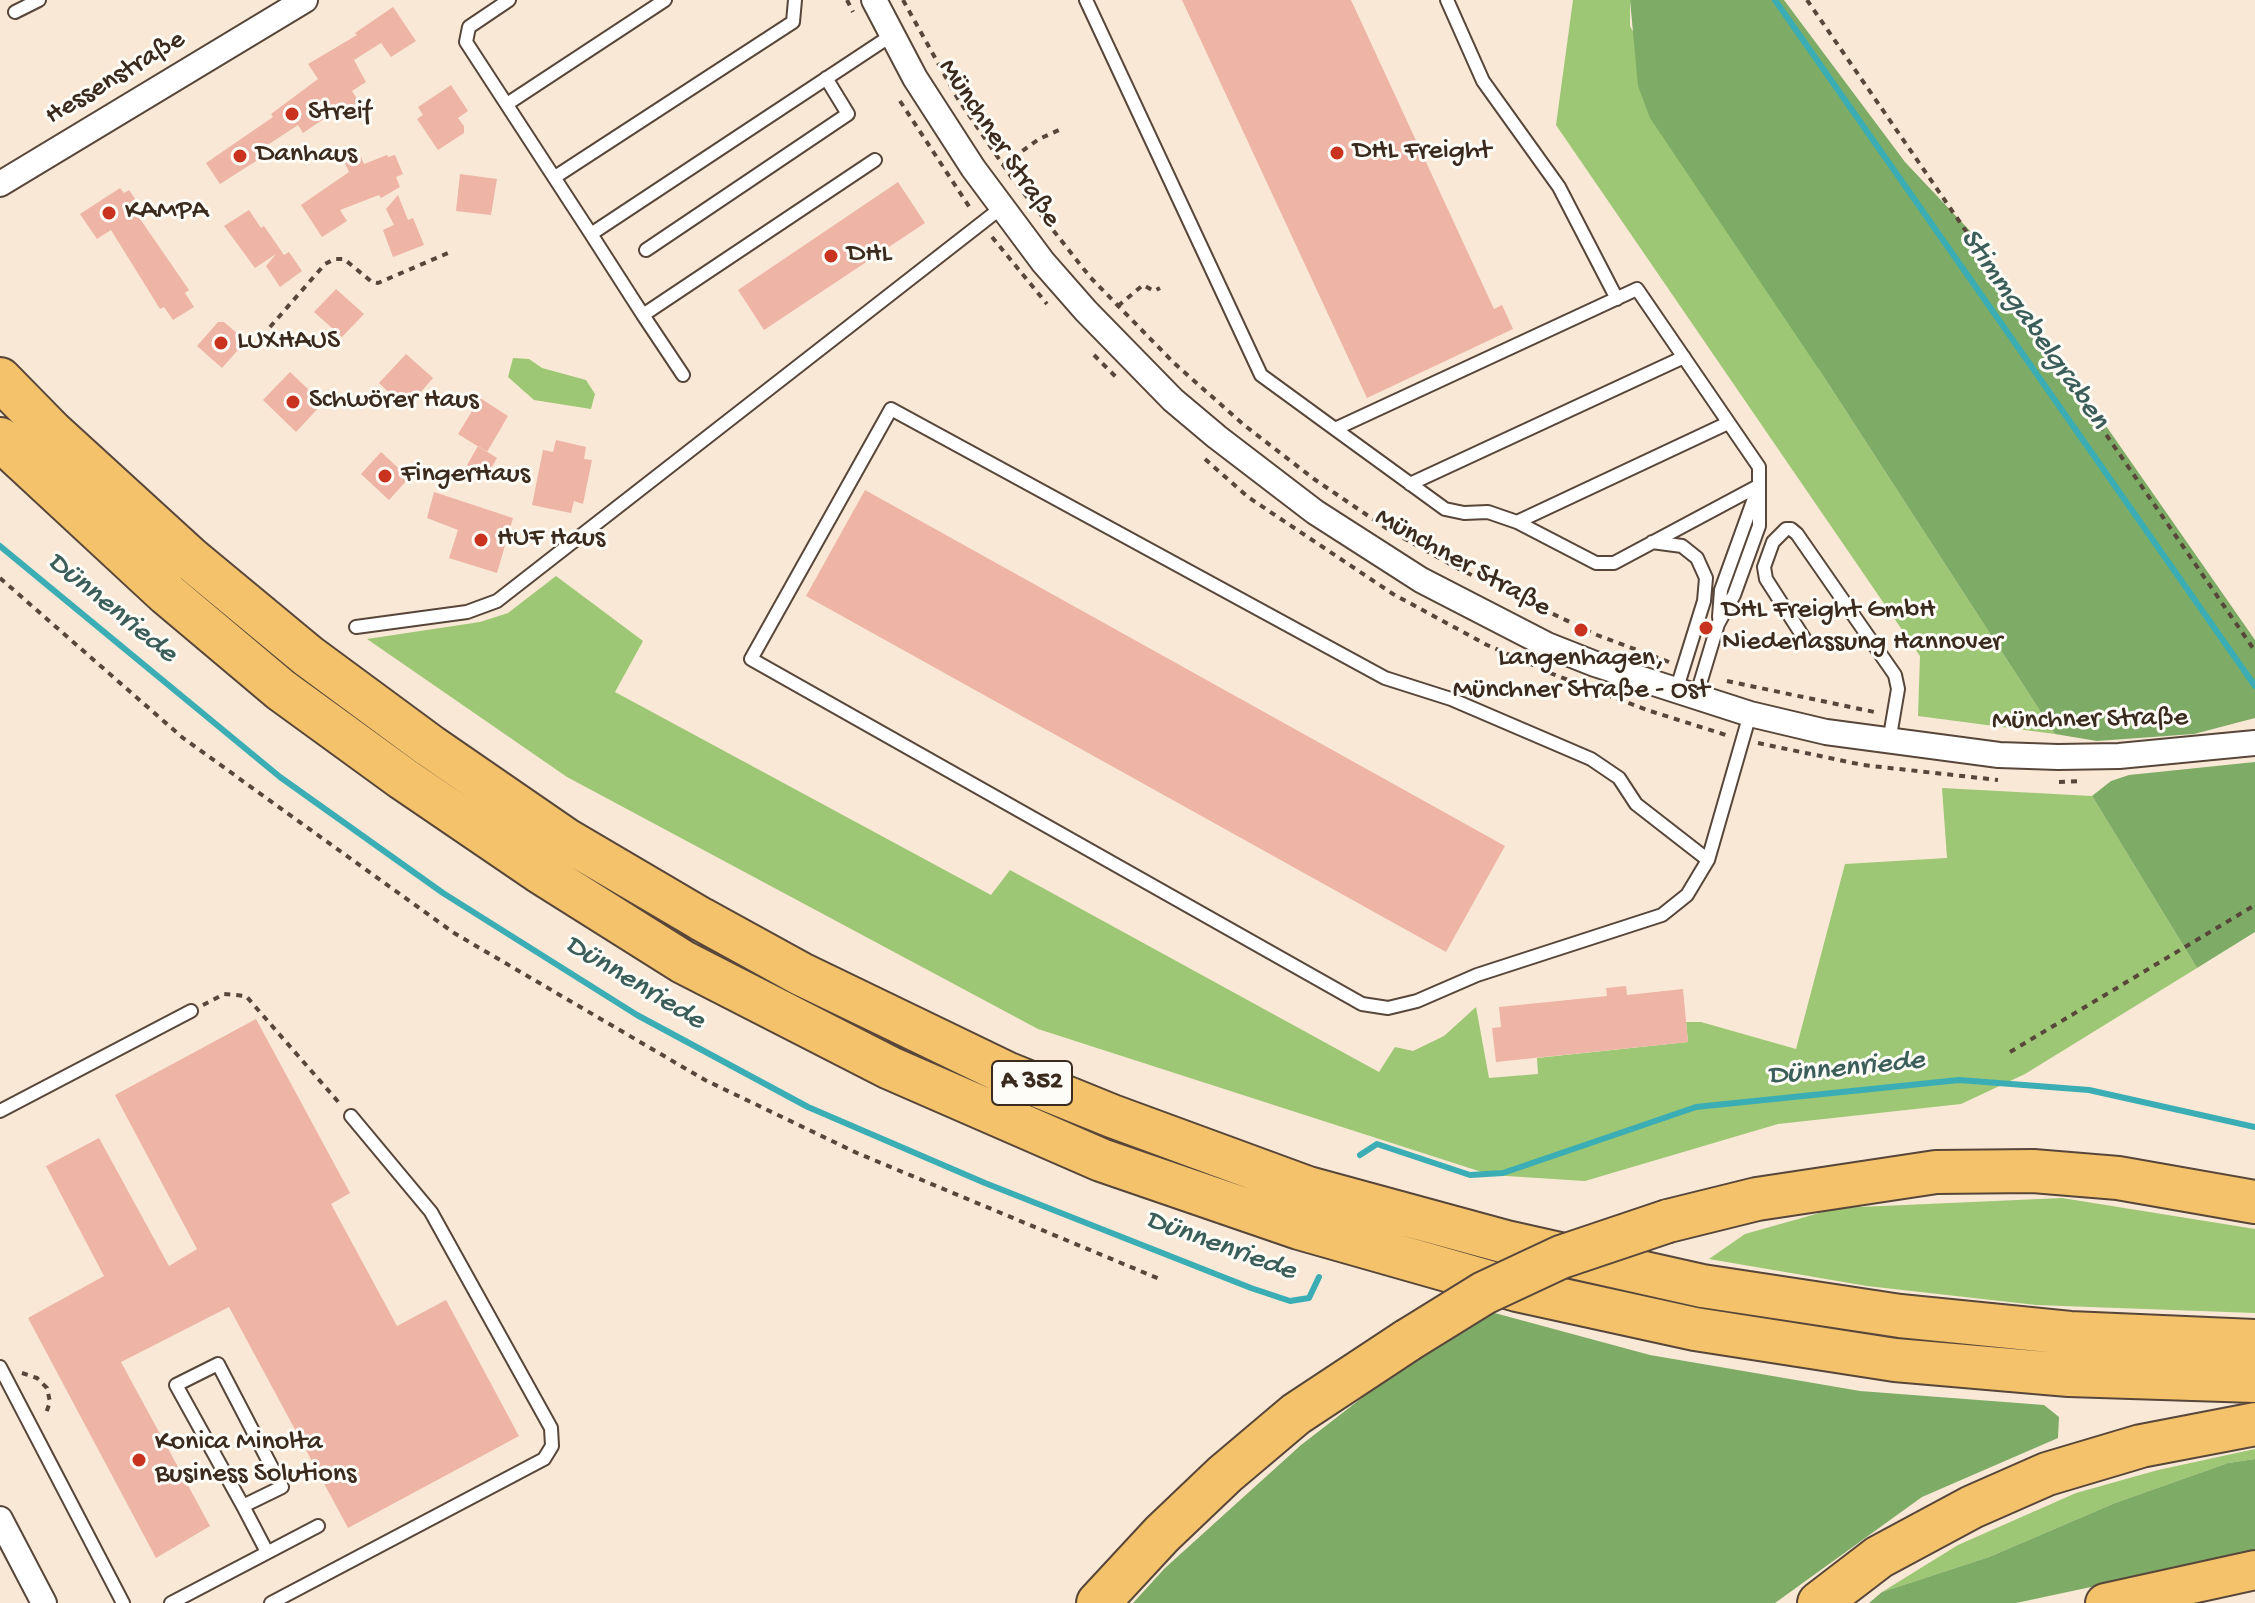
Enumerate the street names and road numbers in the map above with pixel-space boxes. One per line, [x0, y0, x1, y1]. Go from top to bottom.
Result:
street label: Hessenstraße [40, 24, 192, 134]
street label: Münchner Straße [929, 53, 1067, 235]
street label: Münchner Straße [1368, 502, 1556, 626]
street label: Münchner Straße [1992, 702, 2188, 740]
road number: A 352 [992, 1061, 1072, 1105]

